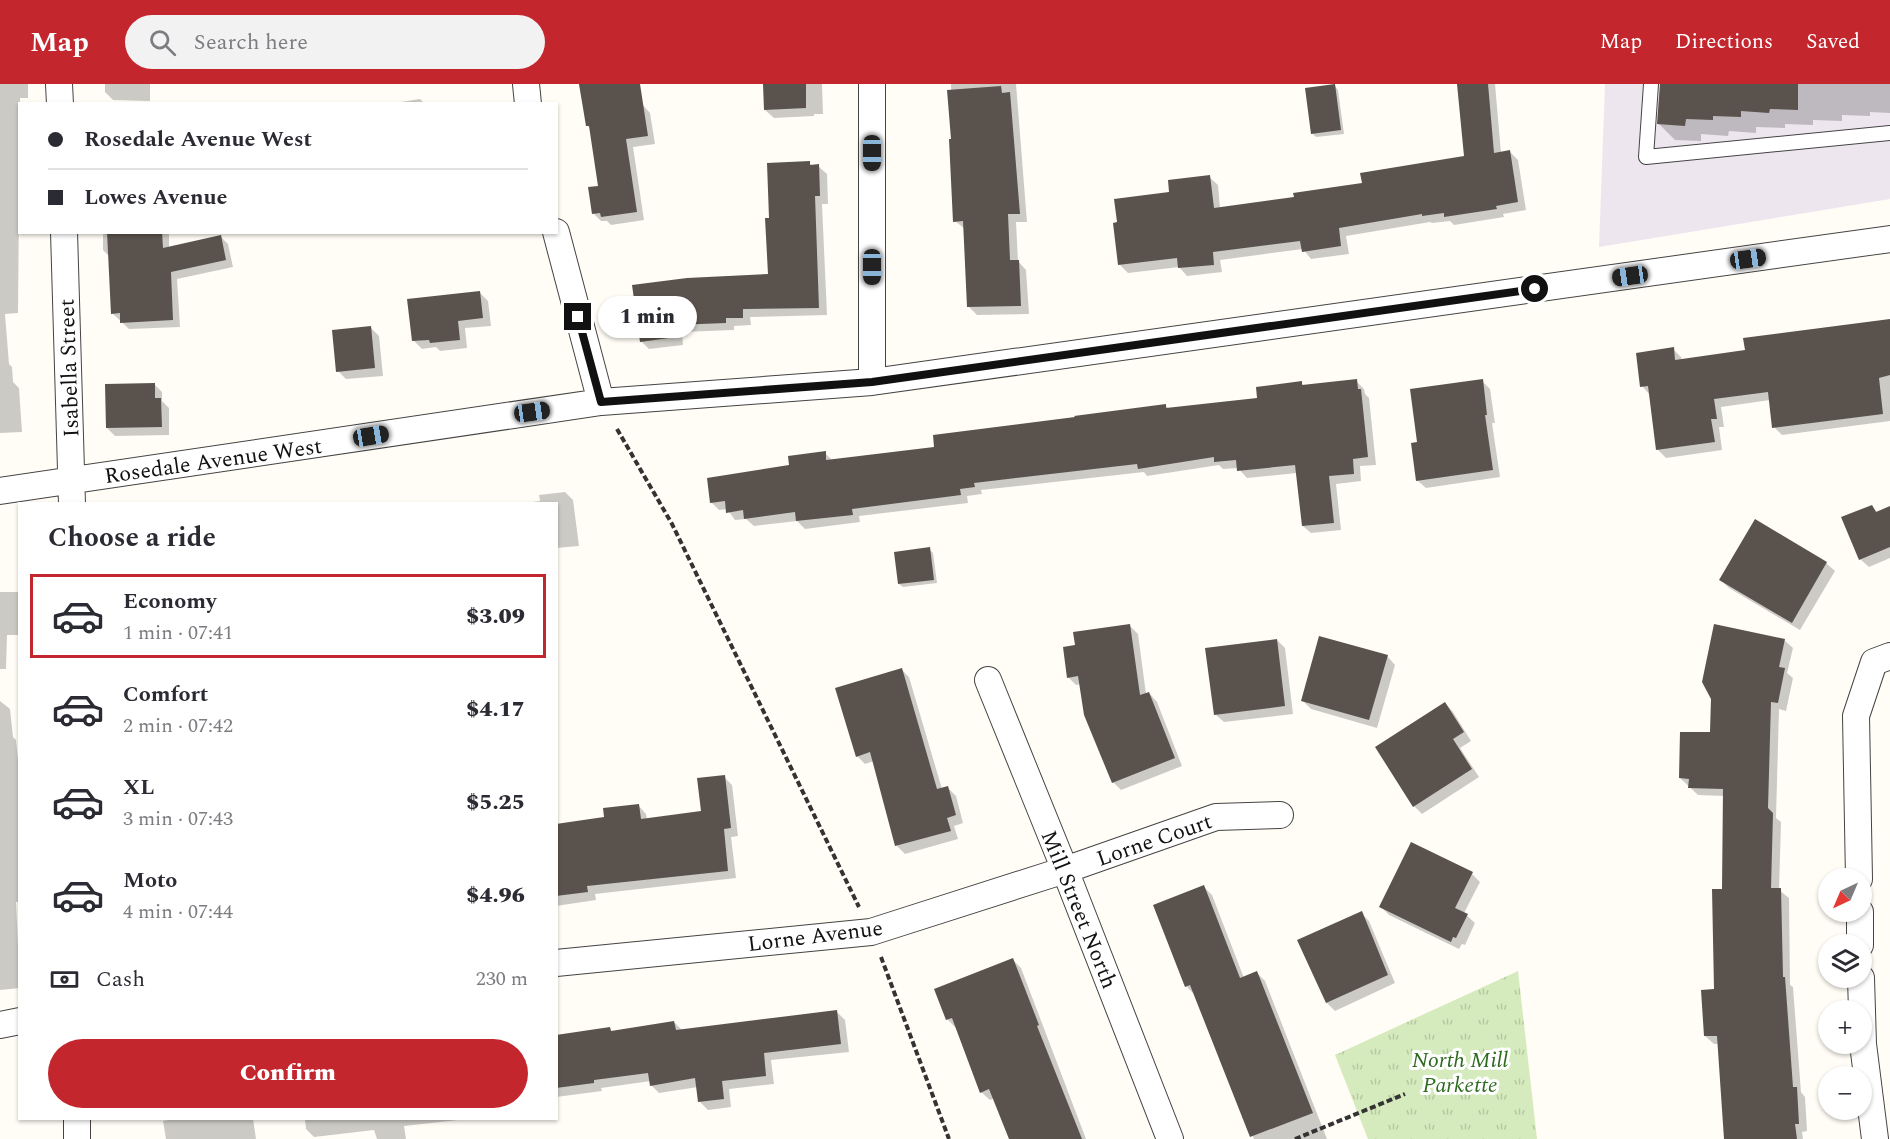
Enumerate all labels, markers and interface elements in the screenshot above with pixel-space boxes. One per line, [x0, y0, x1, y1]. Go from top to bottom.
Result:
search box [125, 15, 545, 69]
text: Map [30, 21, 89, 64]
icon: search [146, 26, 179, 59]
text: Search here [194, 26, 308, 59]
text: Map [1600, 26, 1642, 58]
text: Directions [1675, 26, 1773, 58]
text: Saved [1806, 26, 1860, 58]
text: Rosedale Avenue West [84, 123, 312, 156]
car [863, 135, 881, 171]
text: Lowes Avenue [84, 181, 227, 214]
car [1729, 248, 1767, 270]
car [863, 249, 881, 285]
car [1611, 265, 1649, 287]
route start [1521, 275, 1548, 302]
callout: 1 min [599, 296, 698, 338]
street label: Isabella Street [51, 298, 88, 438]
text: 1 min [620, 302, 675, 332]
route end [564, 303, 591, 330]
car [513, 401, 551, 423]
car [352, 424, 390, 448]
street label: Rosedale Avenue West [102, 430, 324, 493]
text: Choose a ride [48, 517, 216, 559]
text: Economy [123, 585, 216, 618]
icon: car [51, 589, 105, 643]
text: $3.09 [466, 600, 525, 633]
text: 1 min · 07:41 [123, 618, 233, 648]
text: Comfort [123, 678, 208, 711]
icon: car [51, 682, 105, 736]
text: $4.17 [466, 693, 525, 726]
text: 2 min · 07:42 [123, 711, 233, 741]
text: XL [123, 771, 154, 804]
icon: car [51, 775, 105, 829]
text: $5.25 [466, 786, 525, 819]
text: 3 min · 07:43 [123, 804, 233, 834]
street label: Lorne Court [1092, 805, 1217, 876]
street label: Mill Street North [1032, 825, 1125, 994]
text: Moto [123, 864, 177, 897]
icon: car [51, 868, 105, 922]
north arrow [1818, 868, 1872, 922]
map controls [1818, 868, 1872, 1120]
text: $4.96 [466, 879, 525, 912]
text: 4 min · 07:44 [123, 897, 233, 927]
street label: Lorne Avenue [746, 912, 885, 961]
button: layers [1818, 934, 1872, 988]
icon: cash [48, 963, 81, 996]
text: Cash [96, 963, 145, 996]
text: 230 m [476, 964, 528, 994]
button: + [1818, 1000, 1872, 1054]
button: Confirm [48, 1039, 528, 1108]
park label: North Mill Parkette [1412, 1044, 1508, 1102]
button: − [1818, 1066, 1872, 1120]

